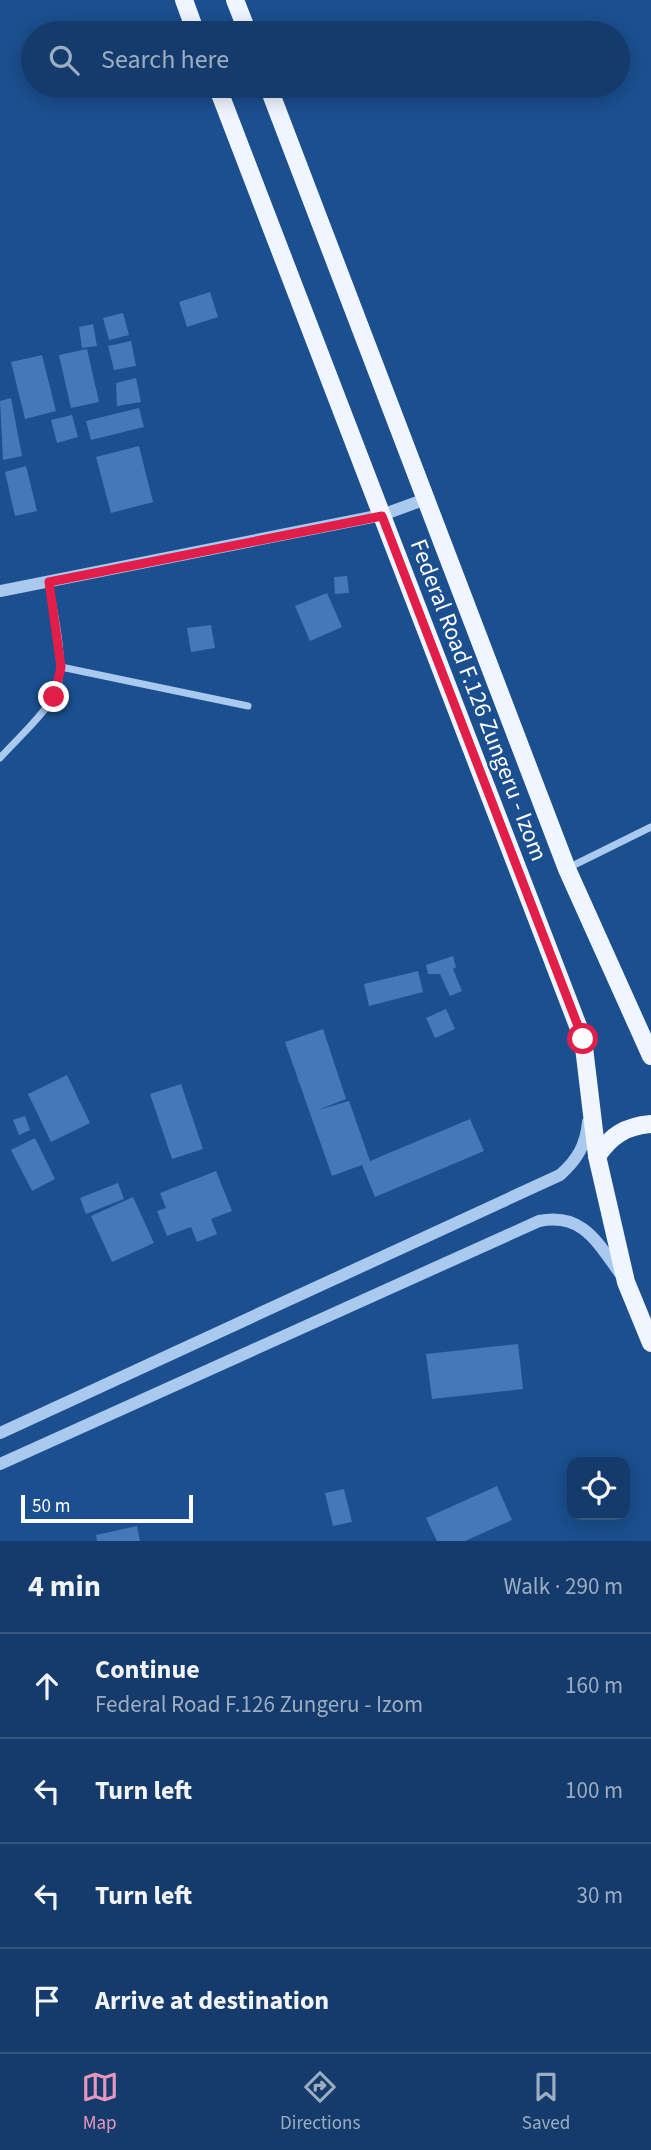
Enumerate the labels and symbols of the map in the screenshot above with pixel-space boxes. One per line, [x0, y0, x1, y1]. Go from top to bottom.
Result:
street label: Federal Road F.126 Zungeru - Izom [401, 534, 556, 866]
route end [38, 681, 69, 712]
route start [567, 1023, 598, 1054]
scale bar [21, 1492, 192, 1524]

